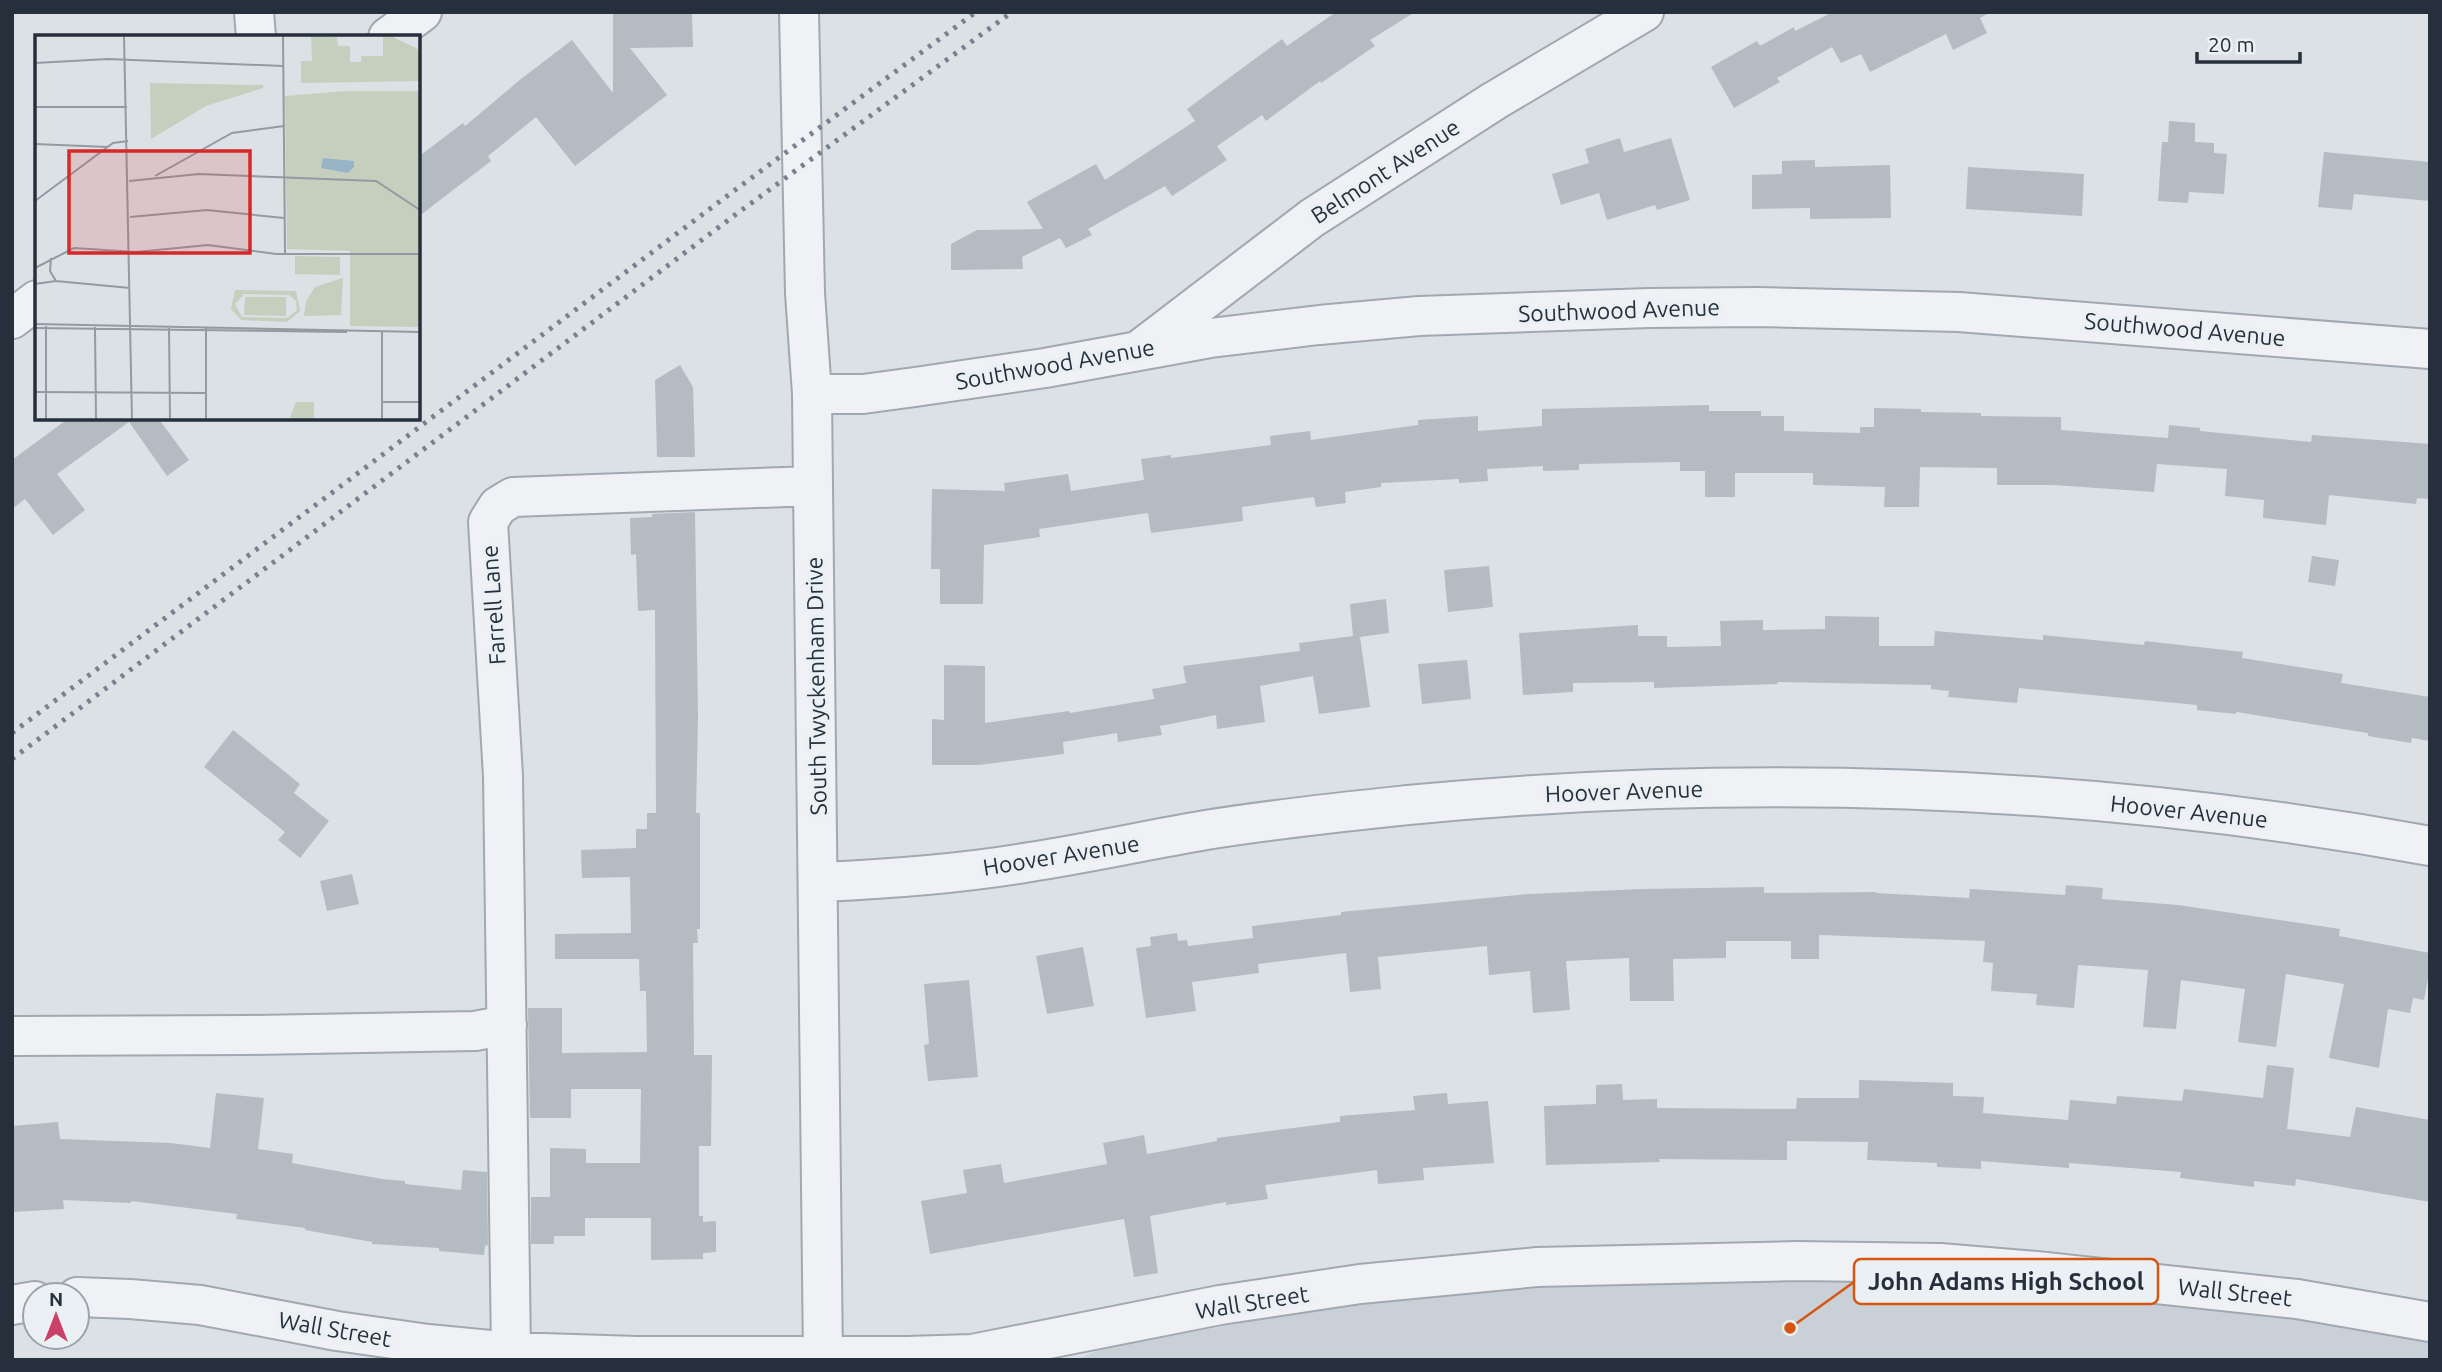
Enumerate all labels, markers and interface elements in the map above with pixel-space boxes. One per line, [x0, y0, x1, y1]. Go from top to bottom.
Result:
scale bar [2197, 21, 2300, 65]
text: 20 m [2208, 32, 2255, 56]
inset map [35, 35, 420, 420]
street label: Belmont Avenue [1306, 114, 1464, 228]
street label: Southwood Avenue [1518, 294, 1720, 326]
street label: Southwood Avenue [2083, 308, 2287, 350]
street label: Southwood Avenue [953, 334, 1157, 394]
street label: Farrell Lane [476, 544, 510, 666]
street label: South Twyckenham Drive [801, 556, 831, 816]
street label: Hoover Avenue [1544, 776, 1704, 806]
street label: Hoover Avenue [2109, 790, 2269, 832]
street label: Hoover Avenue [981, 830, 1141, 880]
callout: John Adams High School [1854, 1259, 2158, 1304]
text: John Adams High School [1868, 1268, 2144, 1295]
street label: Wall Street [2177, 1274, 2293, 1310]
north arrow [21, 1281, 91, 1351]
street label: Wall Street [1194, 1281, 1310, 1323]
text: N [49, 1288, 63, 1310]
street label: Wall Street [277, 1307, 393, 1351]

